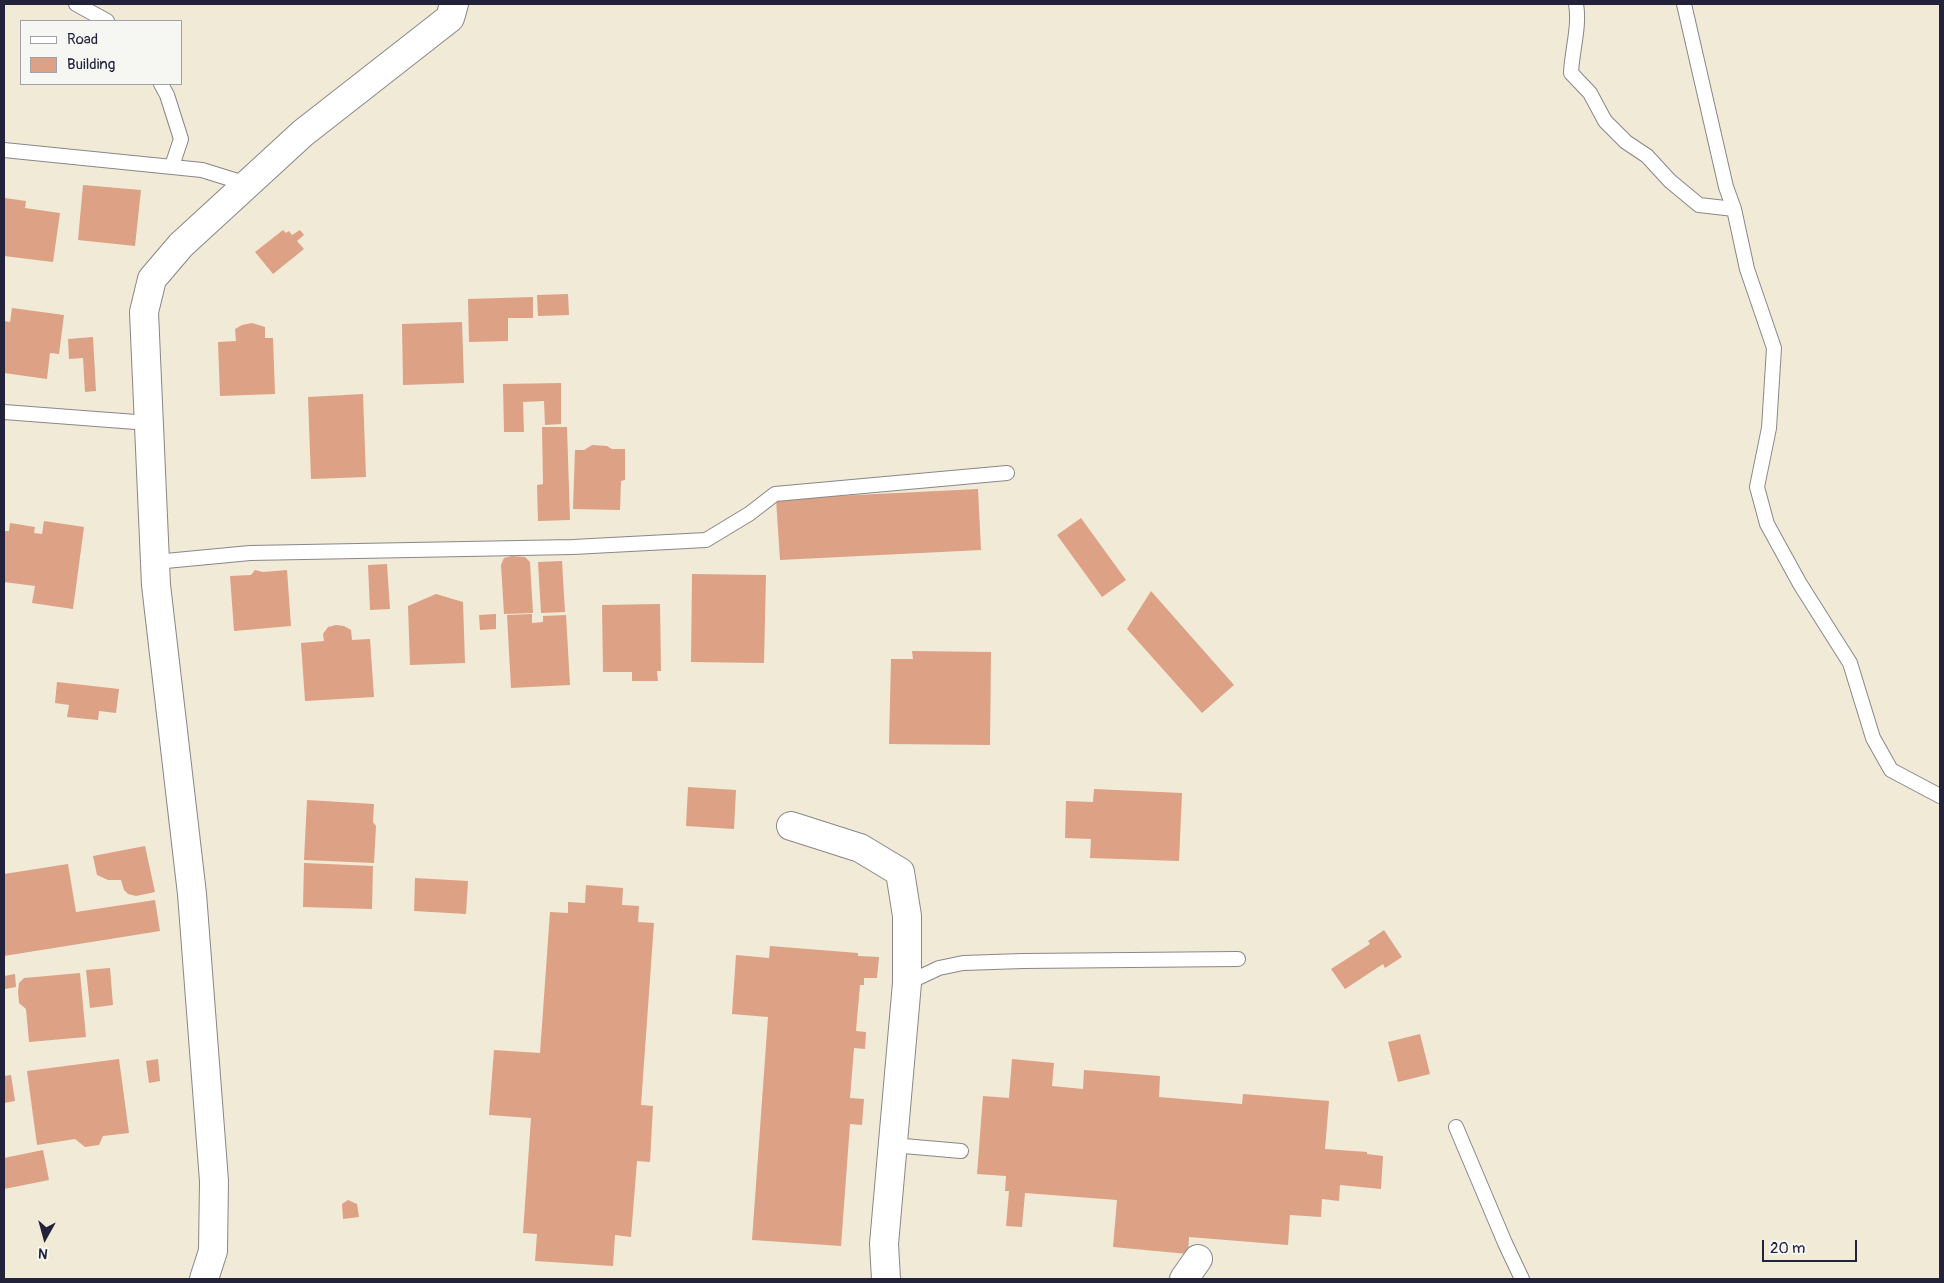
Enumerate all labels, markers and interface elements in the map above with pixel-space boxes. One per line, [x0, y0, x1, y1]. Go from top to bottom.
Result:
legend [20, 20, 182, 85]
text: Road [67, 30, 98, 49]
text: Building [67, 55, 115, 74]
north arrow [20, 1213, 70, 1263]
scale bar [1764, 1230, 1859, 1262]
text: 20 m [1770, 1239, 1805, 1258]
text: N [37, 1244, 49, 1262]

